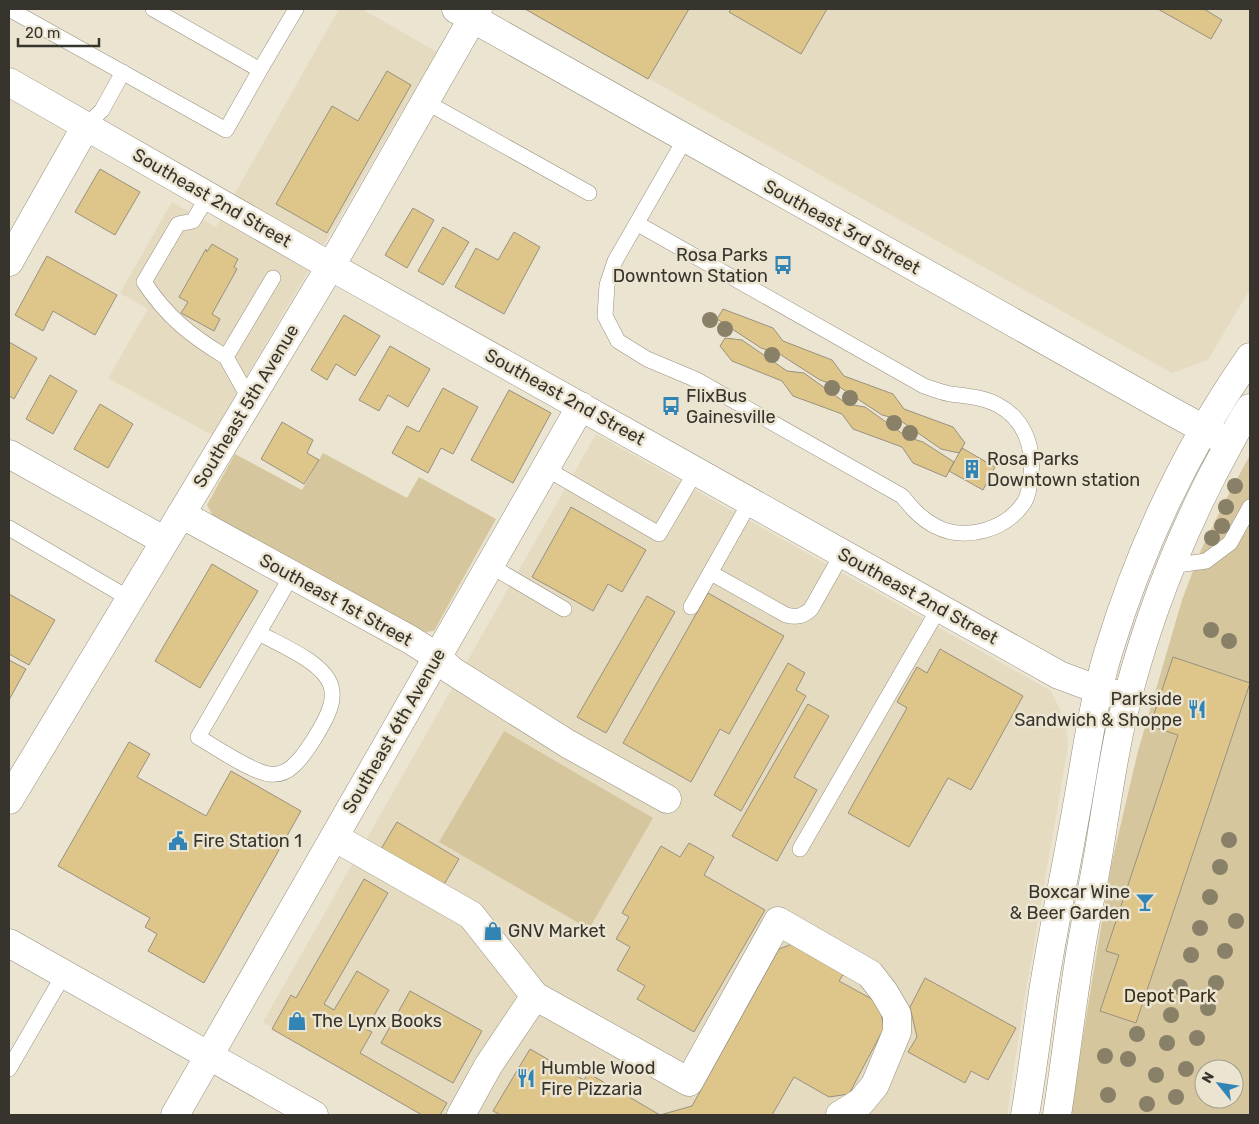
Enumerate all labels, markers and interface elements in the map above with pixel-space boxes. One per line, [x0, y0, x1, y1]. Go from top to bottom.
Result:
scale bar [18, 15, 99, 47]
text: 20 m [25, 24, 60, 42]
street label: Southeast 2nd Street [129, 144, 295, 252]
street label: Southeast 3rd Street [760, 175, 924, 279]
place label: Rosa Parks Downtown Station [613, 244, 768, 287]
bus stop icon: Rosa Parks Downtown Station [772, 254, 794, 276]
street label: Southeast 5th Avenue [188, 320, 304, 492]
street label: Southeast 2nd Street [481, 344, 649, 450]
place label: FlixBus Gainesville [686, 385, 776, 428]
bus stop icon: FlixBus Gainesville [660, 395, 682, 417]
place label: Rosa Parks Downtown station [987, 448, 1140, 491]
building icon: Rosa Parks Downtown station [961, 458, 983, 480]
street label: Southeast 2nd Street [834, 543, 1002, 649]
street label: Southeast 1st Street [256, 549, 416, 651]
street label: Southeast 6th Avenue [338, 645, 450, 817]
place label: Parkside Sandwich & Shoppe [1014, 688, 1182, 731]
restaurant icon: Parkside Sandwich & Shoppe [1186, 698, 1208, 720]
public building icon: Fire Station 1 [167, 830, 189, 852]
place label: Fire Station 1 [193, 830, 302, 852]
place label: Boxcar Wine & Beer Garden [1010, 881, 1130, 924]
bar icon: Boxcar Wine & Beer Garden [1134, 891, 1156, 913]
shop icon: GNV Market [482, 920, 504, 942]
place label: GNV Market [508, 920, 605, 942]
park label: Depot Park [1124, 985, 1217, 1007]
shop icon: The Lynx Books [286, 1010, 308, 1032]
place label: The Lynx Books [312, 1010, 442, 1032]
place label: Humble Wood Fire Pizzaria [541, 1057, 655, 1100]
north arrow [1194, 1059, 1244, 1109]
restaurant icon: Humble Wood Fire Pizzaria [515, 1067, 537, 1089]
text: N [1198, 1069, 1218, 1086]

